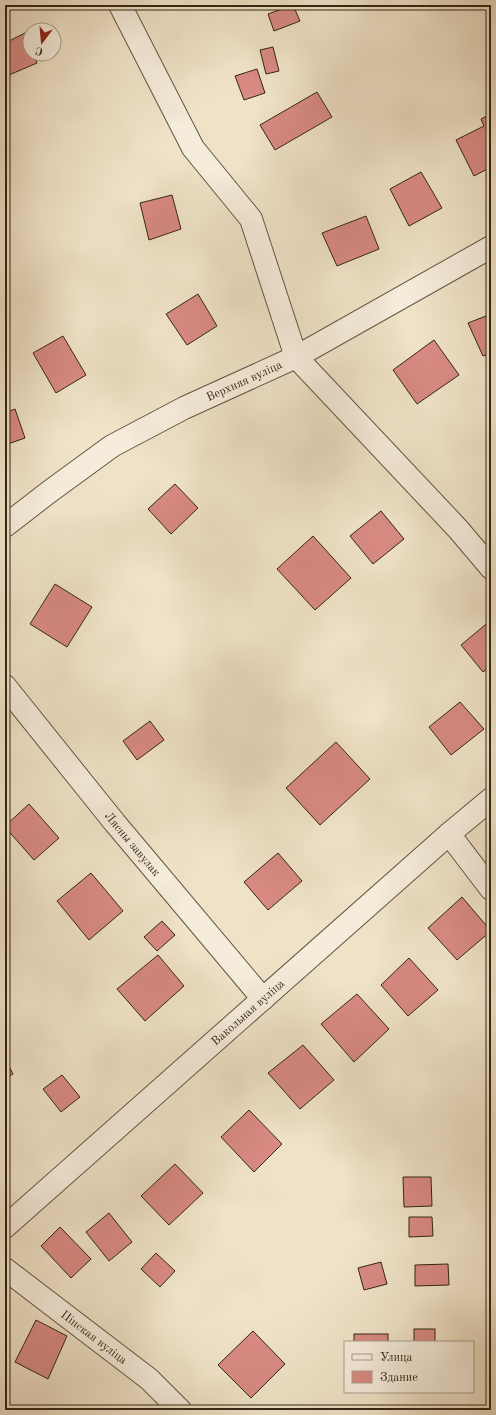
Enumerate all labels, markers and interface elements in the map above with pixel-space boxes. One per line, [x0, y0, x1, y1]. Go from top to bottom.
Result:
north arrow [22, 22, 62, 62]
text: С [35, 44, 45, 56]
street label: Верхняя вуліца [205, 359, 284, 404]
street label: Лясны завулак [102, 810, 162, 879]
street label: Вакольная вуліца [210, 978, 287, 1048]
street label: Пінская вуліца [58, 1309, 129, 1367]
legend [344, 1341, 474, 1393]
text: Улица [380, 1352, 413, 1364]
text: Здание [380, 1372, 418, 1384]

